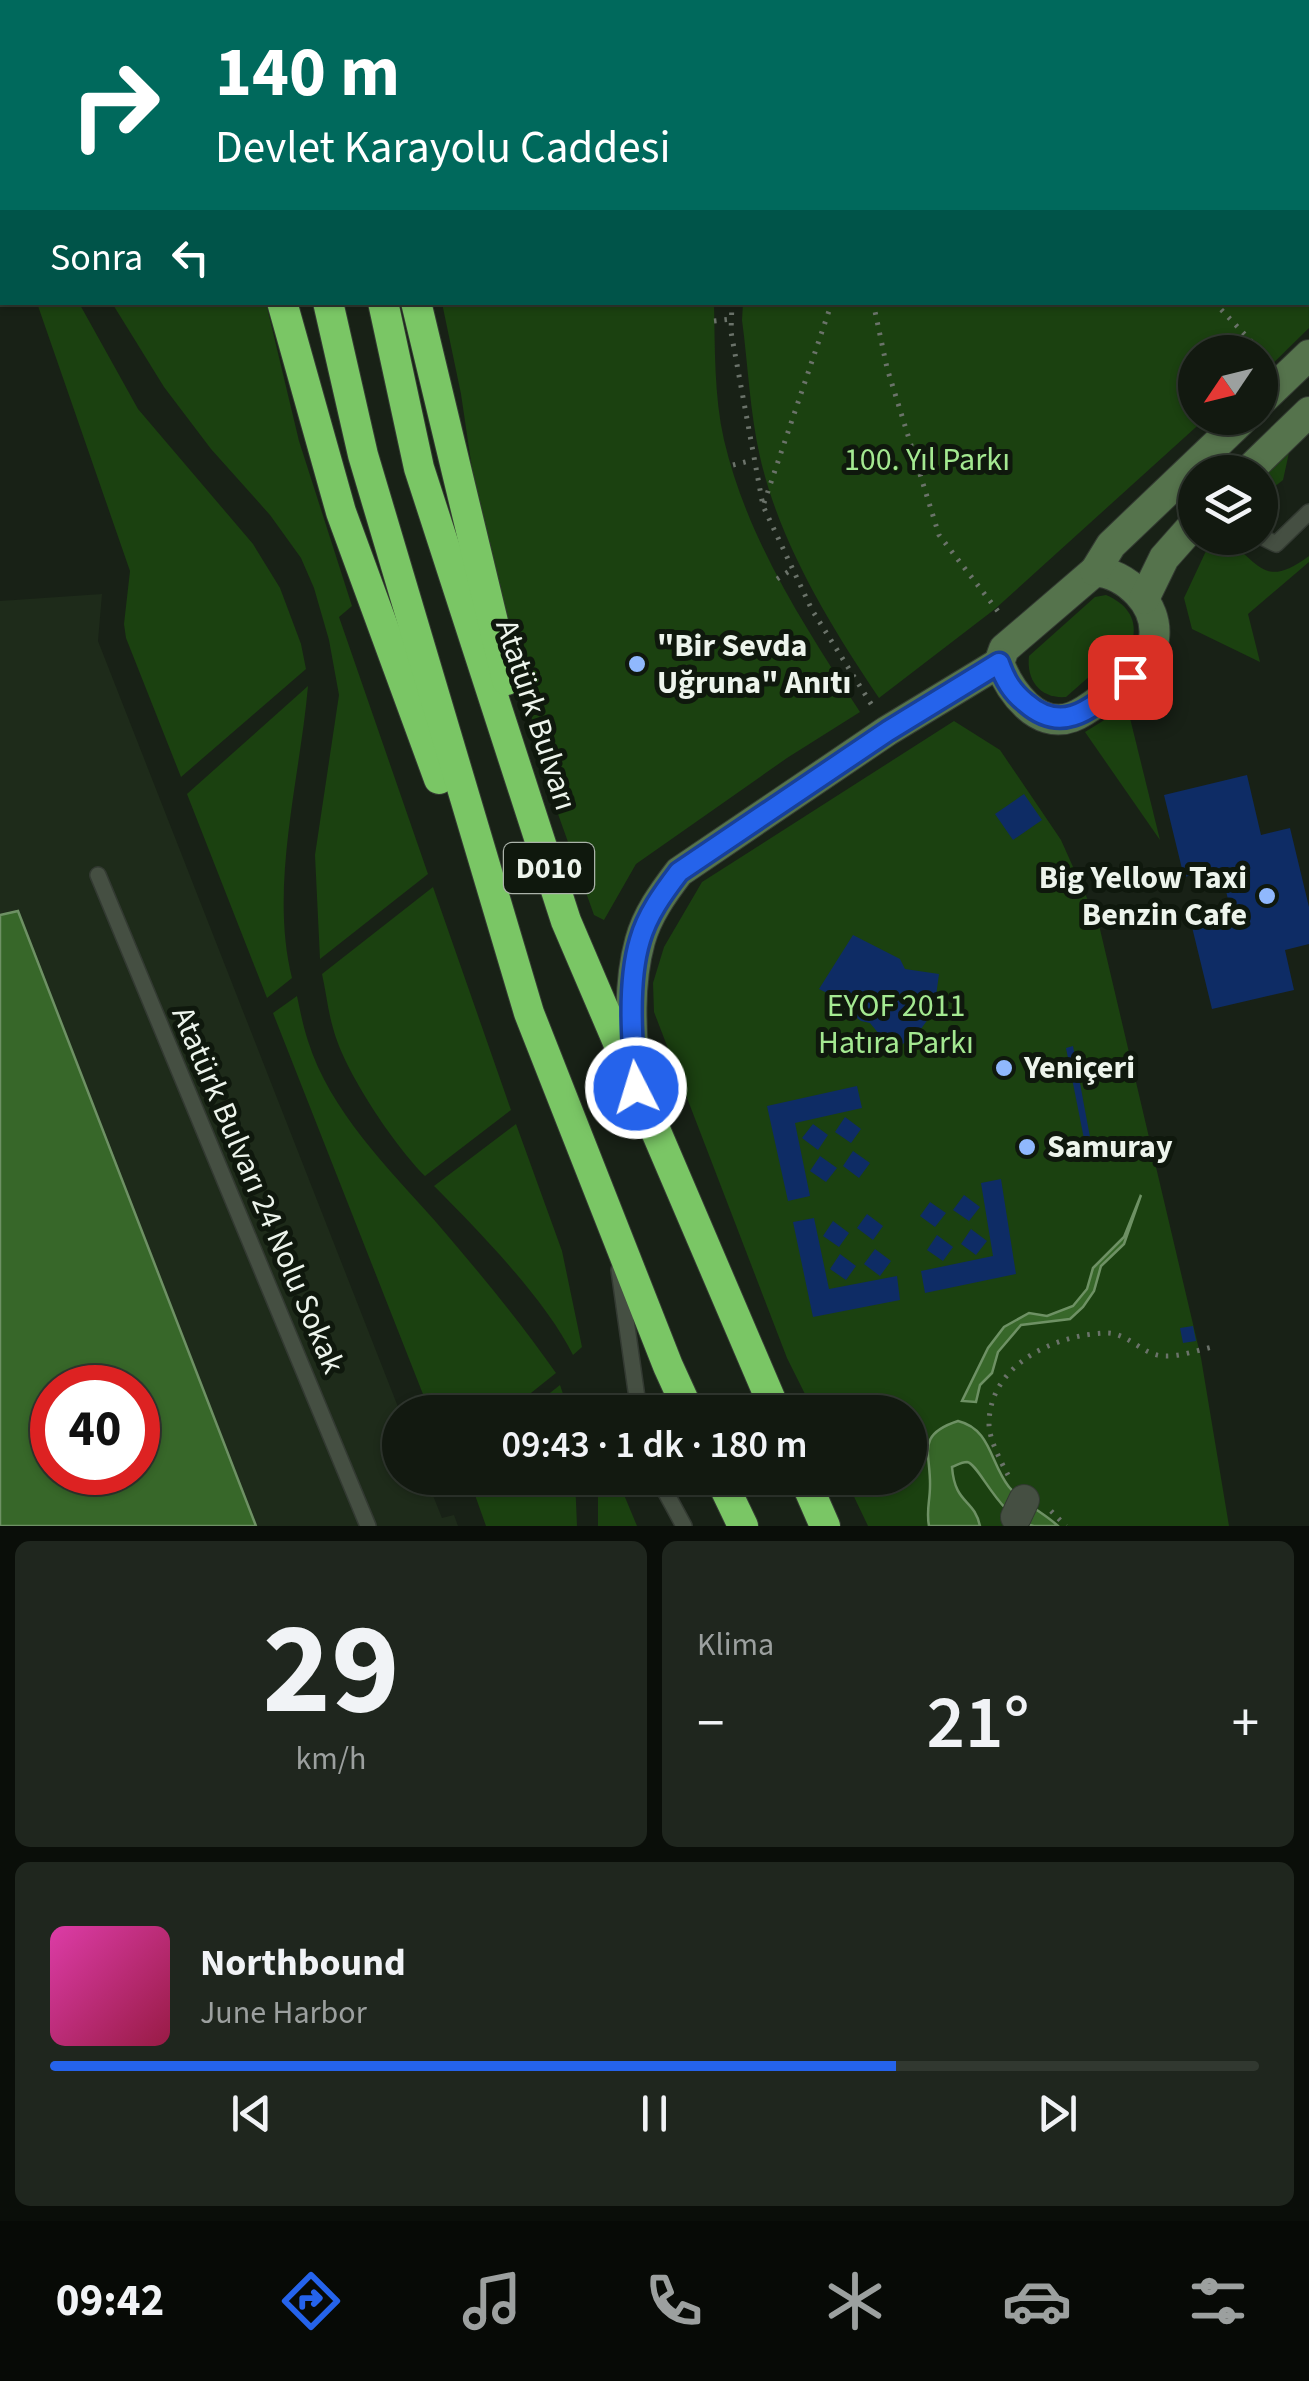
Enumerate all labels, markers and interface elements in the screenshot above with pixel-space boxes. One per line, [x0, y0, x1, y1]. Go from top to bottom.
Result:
text: 140 m [215, 23, 400, 123]
icon: right [50, 40, 180, 170]
text: Devlet Karayolu Caddesi [215, 116, 671, 180]
icon: left [163, 230, 218, 285]
text: Sonra [50, 231, 143, 285]
north arrow [1178, 335, 1278, 435]
map controls [1178, 335, 1278, 555]
park label: 100. Yıl Parkı [844, 437, 1010, 483]
button: layers [1178, 455, 1278, 555]
street label: Atatürk Bulvarı [484, 614, 588, 816]
place label: "Bir Sevda Uğruna" Anıtı [657, 623, 851, 706]
pin [1088, 635, 1173, 720]
icon: arrive [1103, 650, 1158, 705]
marker: "Bir Sevda Uğruna" Anıtı [626, 653, 648, 675]
road number: D010 [504, 843, 594, 893]
place label: Big Yellow Taxi Benzin Cafe [1039, 855, 1247, 938]
marker: Big Yellow Taxi Benzin Cafe [1256, 885, 1278, 907]
park label: EYOF 2011 Hatıra Parkı [818, 983, 974, 1066]
street label: Atatürk Bulvarı 24 Nolu Sokak [160, 999, 356, 1381]
position arrow [584, 1036, 688, 1140]
place label: Yeniçeri [1023, 1045, 1135, 1091]
marker: Yeniçeri [993, 1057, 1015, 1079]
place label: Samuray [1047, 1124, 1173, 1170]
marker: Samuray [1016, 1136, 1038, 1158]
speed limit sign: 40 [30, 1365, 160, 1495]
text: 09:43 · 1 dk · 180 m [501, 1418, 808, 1472]
text: 29 [262, 1578, 400, 1763]
text: Klima [697, 1622, 774, 1668]
text: 21° [926, 1670, 1030, 1777]
text: − [697, 1685, 724, 1763]
text: + [1232, 1685, 1259, 1763]
text: km/h [296, 1736, 366, 1782]
text: Northbound [200, 1936, 406, 1990]
text: June Harbor [200, 1990, 367, 2036]
icon: previous [224, 2086, 279, 2141]
icon: pause [627, 2086, 682, 2141]
icon: next [1030, 2086, 1085, 2141]
icon: directions [276, 2266, 346, 2336]
icon: music [457, 2266, 527, 2336]
icon: phone [639, 2266, 709, 2336]
icon: climate [820, 2266, 890, 2336]
icon: car [1002, 2266, 1072, 2336]
icon: filters [1183, 2266, 1253, 2336]
text: 09:42 [56, 2269, 164, 2333]

